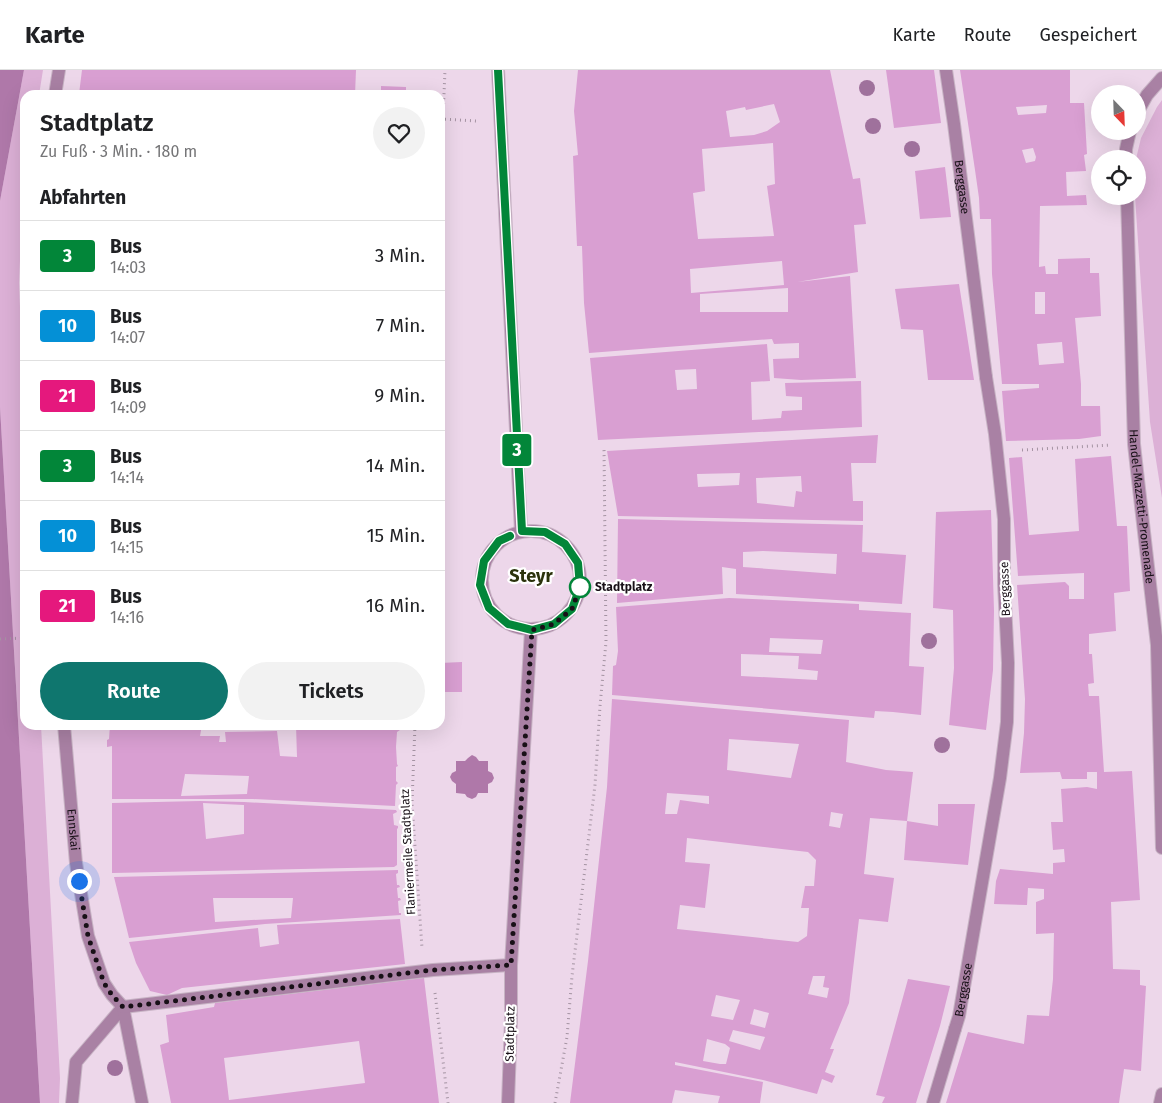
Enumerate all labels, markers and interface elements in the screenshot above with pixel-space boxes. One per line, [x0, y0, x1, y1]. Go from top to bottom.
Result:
text: Karte [25, 21, 85, 49]
text: Karte [893, 24, 936, 46]
text: Route [964, 24, 1011, 46]
text: Gespeichert [1039, 24, 1137, 46]
north arrow [1091, 85, 1146, 140]
map controls [1091, 85, 1146, 205]
button: heart [373, 107, 425, 159]
text: Stadtplatz [40, 109, 153, 137]
text: Zu Fuß · 3 Min. · 180 m [40, 142, 197, 161]
button: locate [1091, 150, 1146, 205]
street label: Berggasse [952, 159, 972, 215]
text: Abfahrten [40, 186, 126, 209]
text: Bus [110, 235, 142, 258]
text: 3 Min. [375, 244, 425, 267]
text: 3 [63, 245, 72, 267]
text: 14:03 [110, 258, 146, 277]
text: Bus [110, 305, 142, 328]
text: 7 Min. [376, 314, 425, 337]
text: 10 [58, 315, 77, 337]
text: 14:07 [110, 328, 145, 347]
text: Bus [110, 375, 142, 398]
text: 9 Min. [374, 384, 425, 407]
text: 21 [59, 385, 76, 407]
text: 14:09 [110, 398, 146, 417]
street label: Handel-Mazzetti-Promenade [1127, 429, 1157, 585]
line badge: 3 [501, 434, 533, 466]
text: 3 [512, 439, 522, 461]
text: Bus [110, 445, 142, 468]
text: 14 Min. [366, 454, 425, 477]
text: 3 [63, 455, 72, 477]
text: 14:14 [110, 468, 144, 487]
text: Bus [110, 515, 142, 538]
text: 15 Min. [366, 524, 425, 547]
text: 10 [58, 525, 77, 547]
text: 14:15 [110, 538, 144, 557]
street label: Berggasse [997, 561, 1013, 617]
district label: Steyr [509, 565, 553, 587]
marker: Stadtplatz [569, 576, 591, 598]
place label: Stadtplatz [595, 580, 653, 594]
text: Bus [110, 585, 142, 608]
text: 16 Min. [366, 594, 425, 617]
text: 21 [59, 595, 76, 617]
text: 14:16 [110, 608, 144, 627]
button: Route [40, 662, 228, 720]
button: Tickets [238, 662, 425, 720]
street label: Flaniermeile Stadtplatz [398, 789, 418, 915]
street label: Ennskai [64, 808, 82, 851]
your location [67, 869, 92, 894]
street label: Berggasse [952, 962, 975, 1018]
street label: Stadtplatz [503, 1006, 517, 1062]

